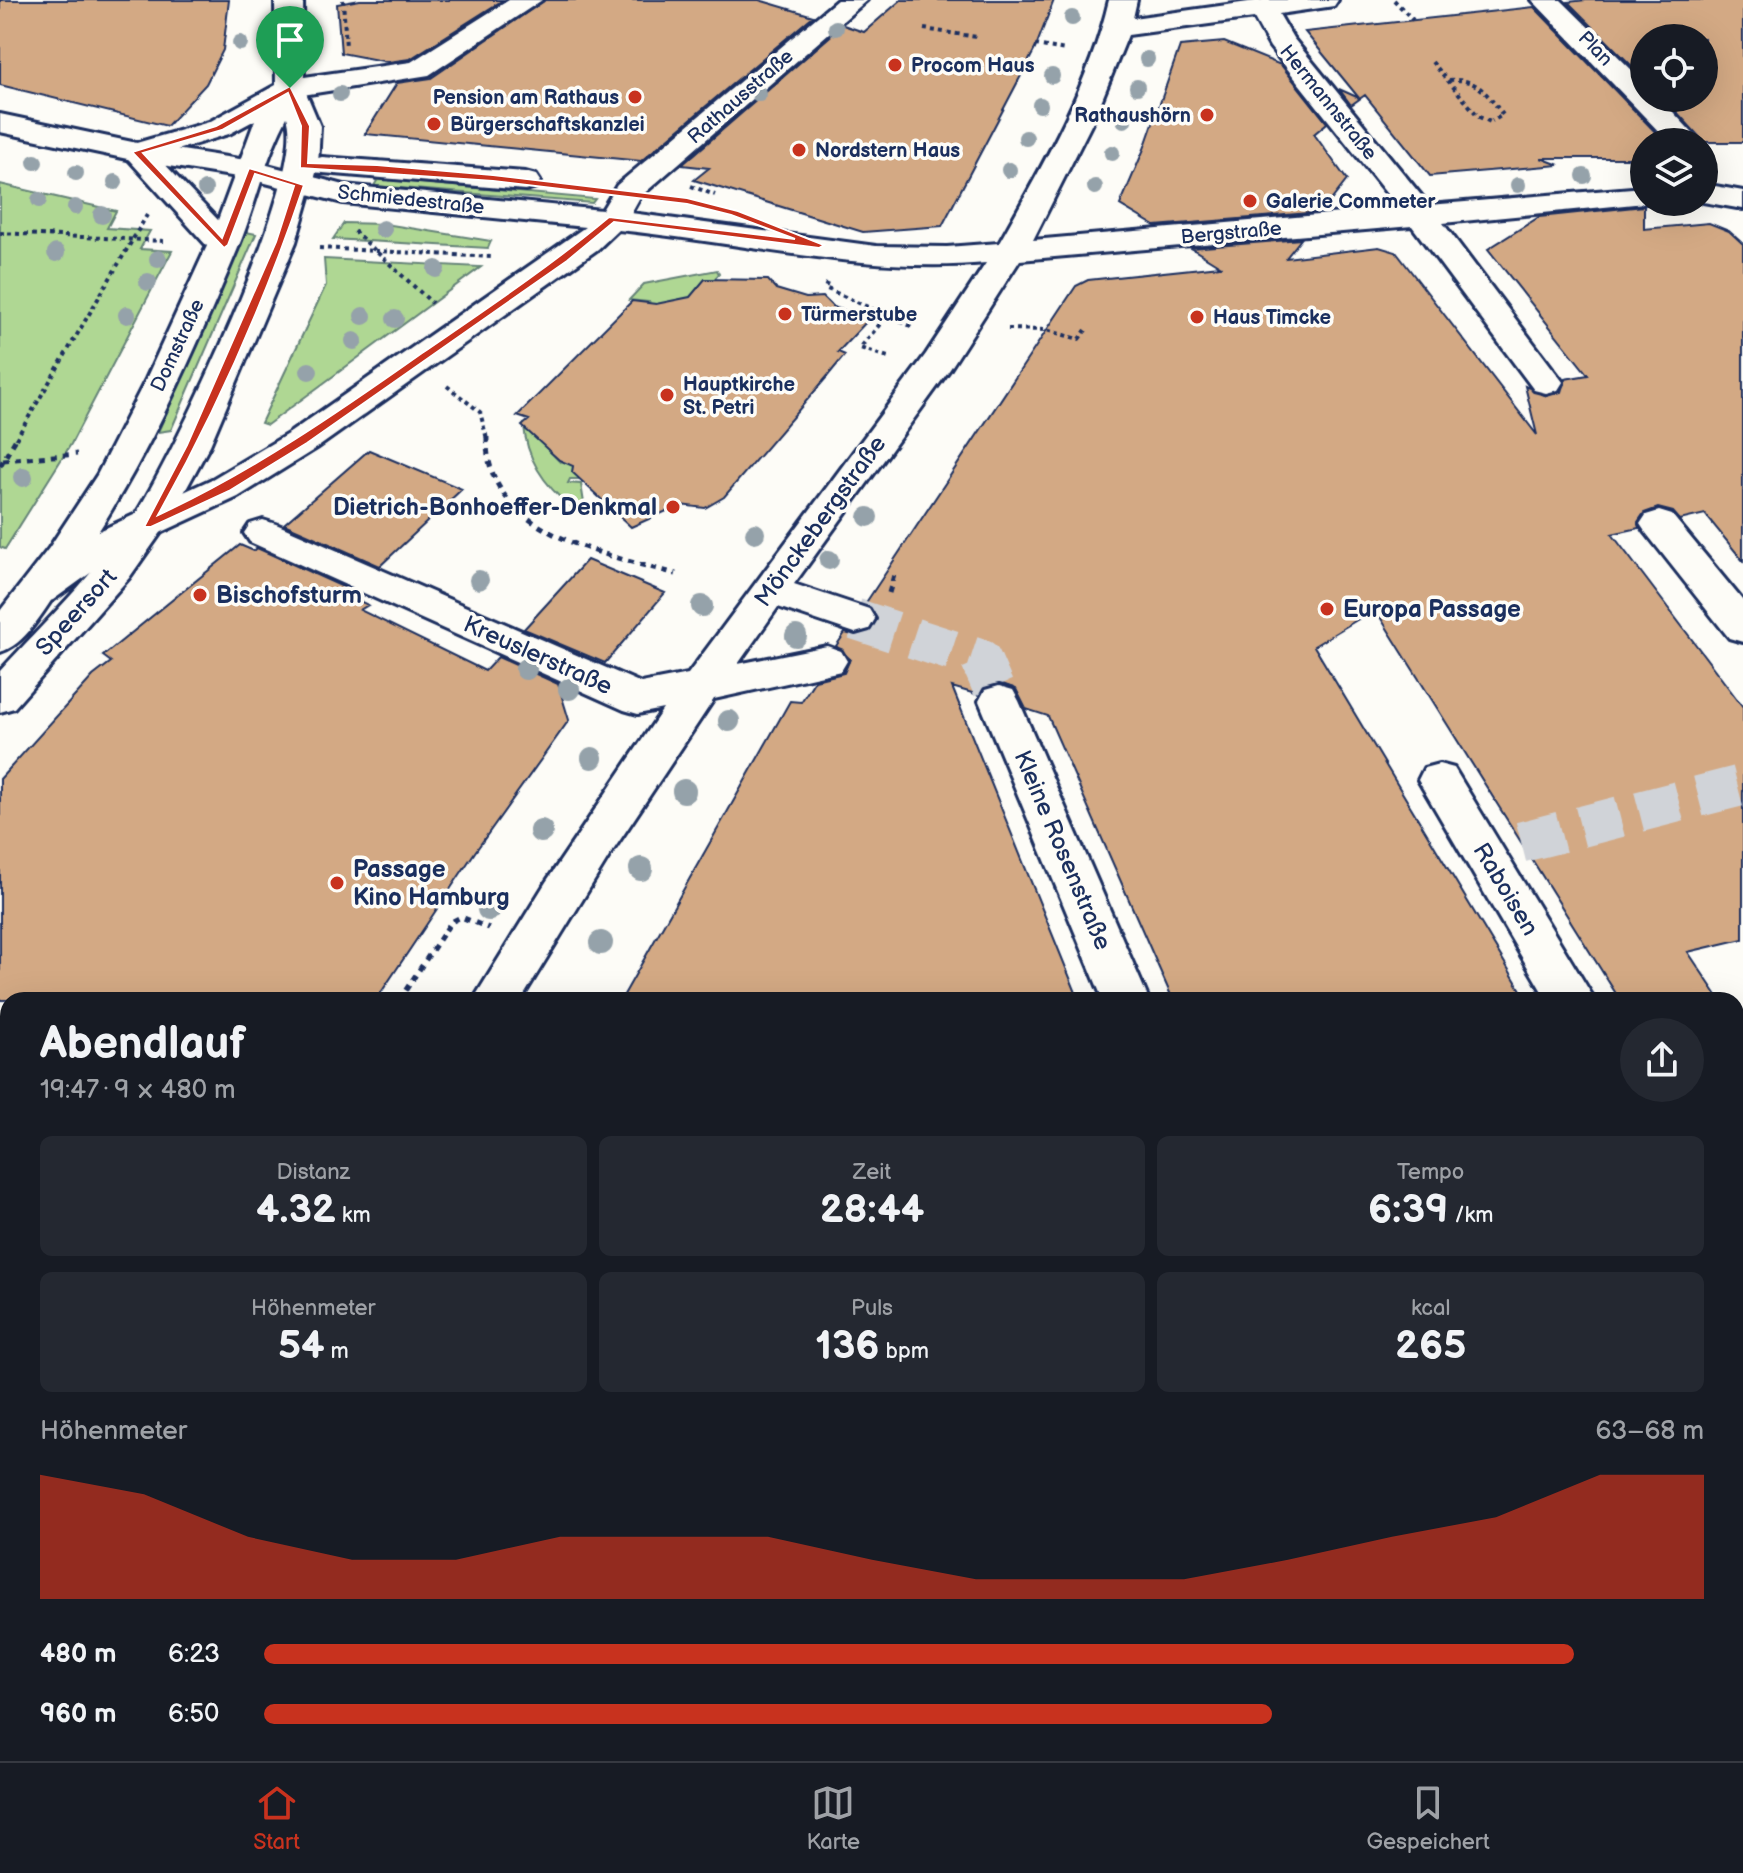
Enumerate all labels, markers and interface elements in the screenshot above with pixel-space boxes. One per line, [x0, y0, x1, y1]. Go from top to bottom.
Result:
pin [256, 6, 324, 88]
icon: arrive [268, 18, 312, 62]
map controls [1630, 24, 1718, 216]
button: locate [1630, 24, 1718, 112]
street label: Plan [1573, 26, 1618, 71]
street label: Hermannstraße [1274, 40, 1382, 165]
street label: Rathausstraße [683, 44, 799, 149]
place label: Procom Haus [911, 54, 1035, 78]
marker: Procom Haus [886, 56, 904, 74]
place label: Pension am Rathaus [433, 86, 619, 110]
marker: Pension am Rathaus [626, 88, 644, 106]
place label: Rathaushörn [1074, 104, 1191, 128]
marker: Rathaushörn [1198, 106, 1216, 124]
place label: Bürgerschaftskanzlei [450, 113, 645, 137]
marker: Bürgerschaftskanzlei [425, 115, 443, 133]
button: layers [1630, 128, 1718, 216]
place label: Nordstern Haus [815, 139, 960, 163]
marker: Nordstern Haus [790, 141, 808, 159]
street label: Schmiedestraße [336, 180, 486, 220]
place label: Galerie Commeter [1266, 190, 1437, 214]
marker: Galerie Commeter [1241, 192, 1259, 210]
street label: Bergstraße [1180, 217, 1283, 249]
street label: Domstraße [146, 295, 210, 396]
place label: Türmerstube [801, 303, 917, 327]
marker: Türmerstube [776, 305, 794, 323]
place label: Haus Timcke [1213, 306, 1331, 330]
marker: Haus Timcke [1188, 308, 1206, 326]
place label: Hauptkirche St. Petri [683, 373, 795, 420]
marker: Hauptkirche St. Petri [658, 386, 676, 404]
street label: Mönckebergstraße [749, 430, 892, 613]
place label: Dietrich-Bonhoeffer-Denkmal [333, 493, 657, 522]
marker: Dietrich-Bonhoeffer-Denkmal [664, 498, 682, 516]
street label: Speersort [30, 562, 123, 662]
place label: Bischofsturm [216, 581, 362, 610]
marker: Bischofsturm [191, 586, 209, 604]
place label: Europa Passage [1343, 595, 1521, 624]
marker: Europa Passage [1318, 600, 1336, 618]
street label: Kreuslerstraße [459, 610, 617, 701]
street label: Kleine Rosenstraße [1007, 746, 1118, 954]
street label: Raboisen [1467, 838, 1545, 941]
place label: Passage Kino Hamburg [353, 855, 510, 912]
marker: Passage Kino Hamburg [328, 874, 346, 892]
text: Abendlauf [40, 1018, 246, 1071]
button: share [1620, 1018, 1704, 1102]
text: 19:47 · 9 × 480 m [40, 1075, 236, 1106]
text: Distanz [277, 1159, 350, 1186]
text: Zeit [853, 1159, 891, 1186]
text: Tempo [1397, 1159, 1464, 1186]
text: 4.32 [256, 1186, 336, 1234]
text: 28:44 [820, 1186, 924, 1234]
text: 6:39 [1368, 1186, 1449, 1234]
text: km [336, 1202, 371, 1229]
text: /km [1449, 1202, 1493, 1229]
text: Höhenmeter [251, 1295, 376, 1322]
text: Puls [851, 1295, 893, 1322]
text: kcal [1411, 1295, 1450, 1322]
text: 54 [278, 1322, 325, 1370]
text: 136 [815, 1322, 880, 1370]
text: 265 [1395, 1322, 1466, 1370]
text: m [325, 1338, 349, 1365]
text: bpm [880, 1338, 929, 1365]
text: Höhenmeter [40, 1416, 187, 1447]
text: 63–68 m [1595, 1416, 1704, 1447]
text: 480 m [40, 1639, 116, 1670]
text: 6:23 [168, 1639, 220, 1670]
text: 960 m [40, 1699, 116, 1730]
text: 6:50 [168, 1699, 219, 1730]
tab: Start [253, 1781, 300, 1856]
tab: Karte [806, 1781, 860, 1856]
tab: Gespeichert [1367, 1781, 1490, 1856]

